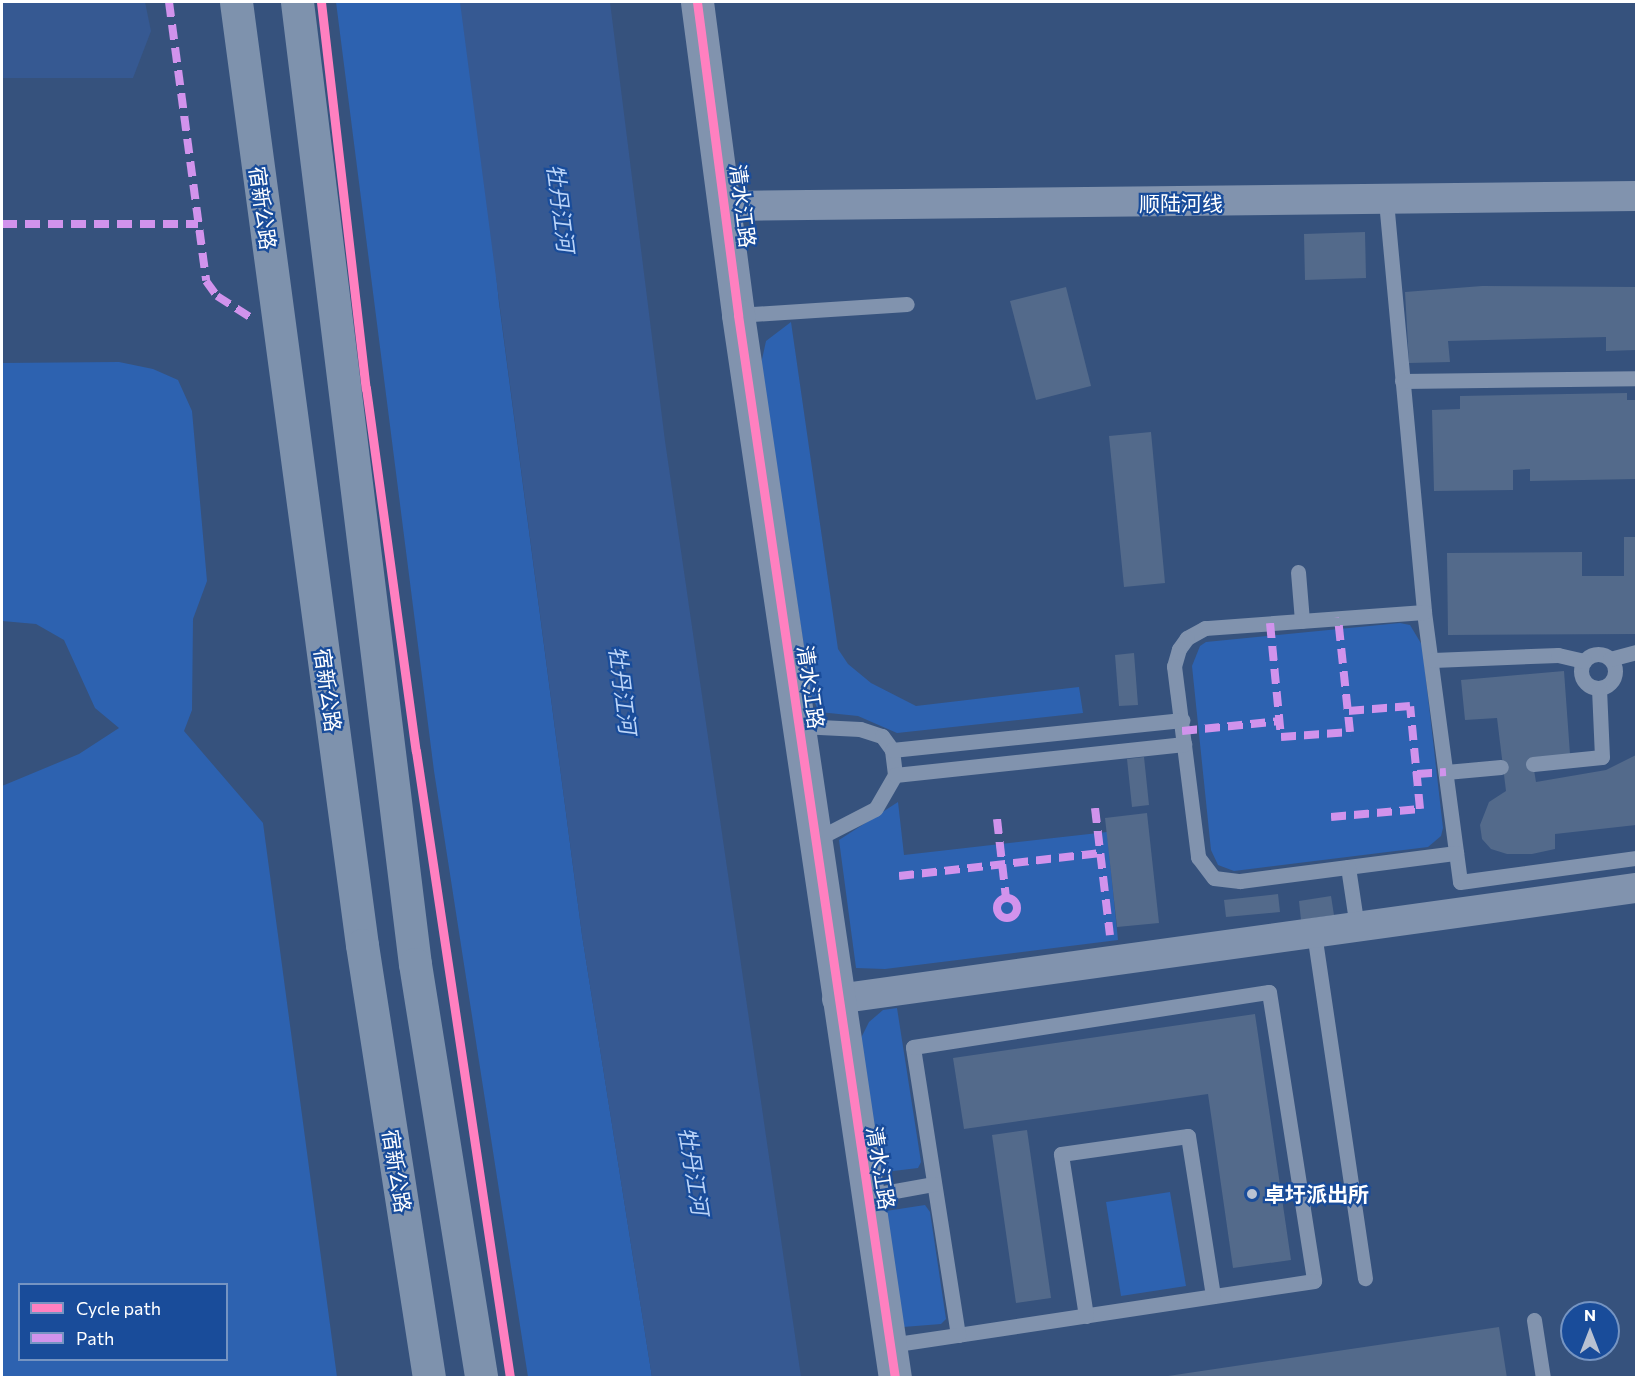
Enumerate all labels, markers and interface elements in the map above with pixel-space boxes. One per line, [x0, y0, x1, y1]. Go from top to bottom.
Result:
water label: 牡丹江河 [543, 163, 579, 253]
street label: 清水江路 [725, 163, 761, 249]
street label: 宿新公路 [245, 165, 281, 251]
street label: 顺陆河线 [1139, 190, 1223, 216]
street label: 清水江路 [793, 644, 829, 730]
water label: 牡丹江河 [605, 645, 641, 735]
street label: 宿新公路 [310, 647, 346, 733]
water label: 牡丹江河 [674, 1125, 714, 1217]
street label: 清水江路 [862, 1125, 900, 1211]
street label: 宿新公路 [378, 1128, 416, 1214]
place label: 卓圩派出所 [1264, 1181, 1369, 1207]
marker: 卓圩派出所 [1245, 1187, 1259, 1201]
legend [18, 1283, 228, 1361]
text: Cycle path [76, 1297, 161, 1319]
north arrow [1560, 1301, 1620, 1361]
text: N [1584, 1305, 1596, 1324]
text: Path [76, 1327, 114, 1349]

